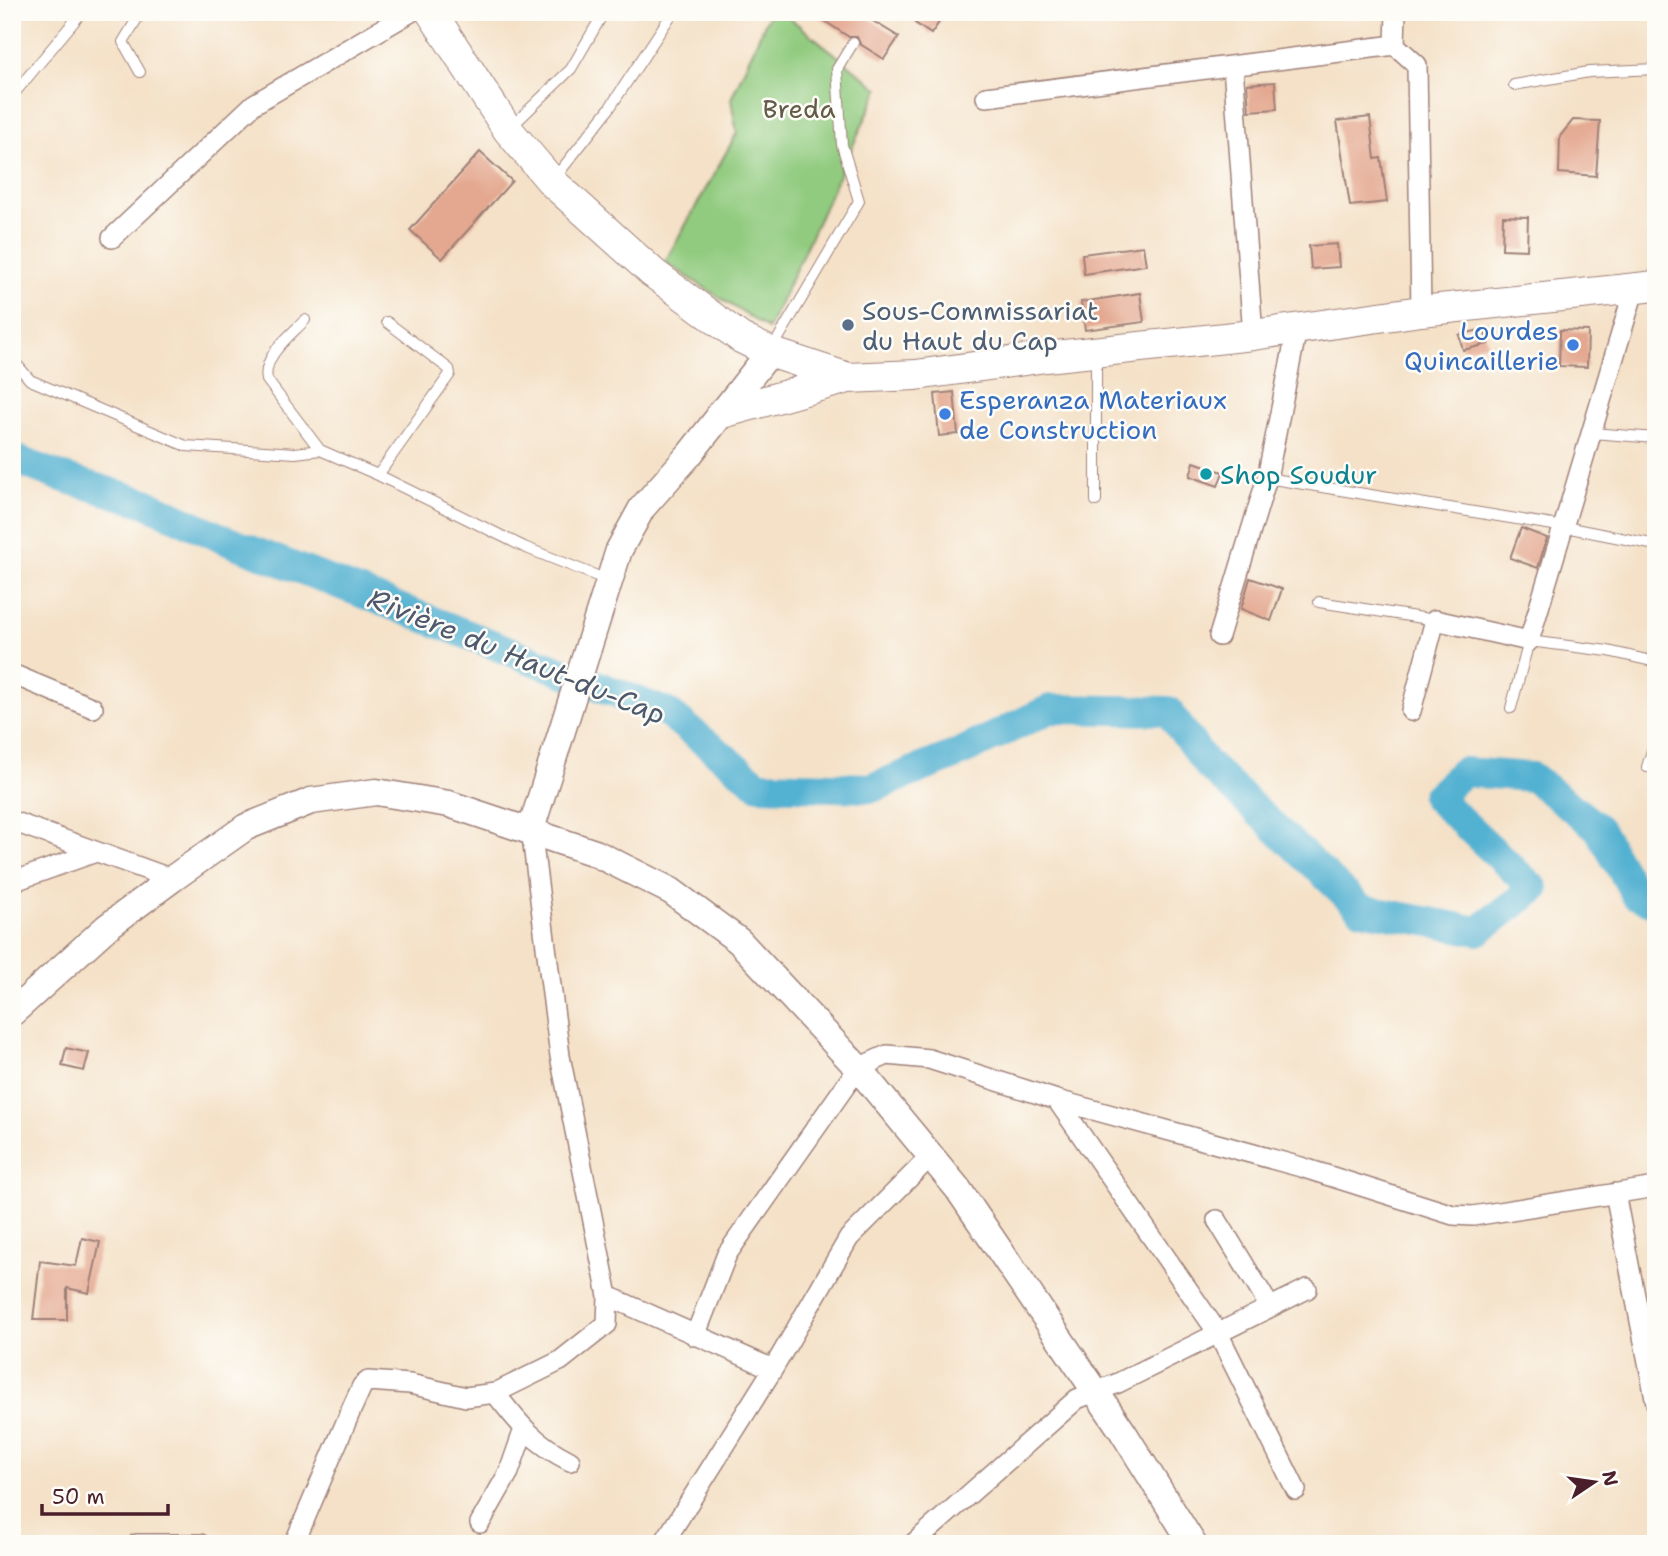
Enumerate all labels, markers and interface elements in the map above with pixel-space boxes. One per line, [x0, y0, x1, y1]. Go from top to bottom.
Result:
park label: Breda [762, 91, 836, 126]
place label: Sous-Commissariat du Haut du Cap [862, 293, 1098, 358]
place label: Lourdes Quincaillerie [1404, 313, 1559, 378]
marker: Sous-Commissariat du Haut du Cap [840, 317, 856, 333]
marker: Lourdes Quincaillerie [1565, 337, 1581, 353]
place label: Esperanza Materiaux de Construction [959, 382, 1227, 447]
marker: Esperanza Materiaux de Construction [937, 406, 953, 422]
place label: Shop Soudur [1220, 457, 1377, 492]
marker: Shop Soudur [1198, 466, 1214, 482]
water label: Rivière du Haut-du-Cap [362, 579, 672, 733]
north arrow [1560, 1448, 1630, 1518]
text: N [1596, 1468, 1624, 1488]
scale bar [42, 1472, 168, 1516]
text: 50 m [52, 1483, 105, 1511]

